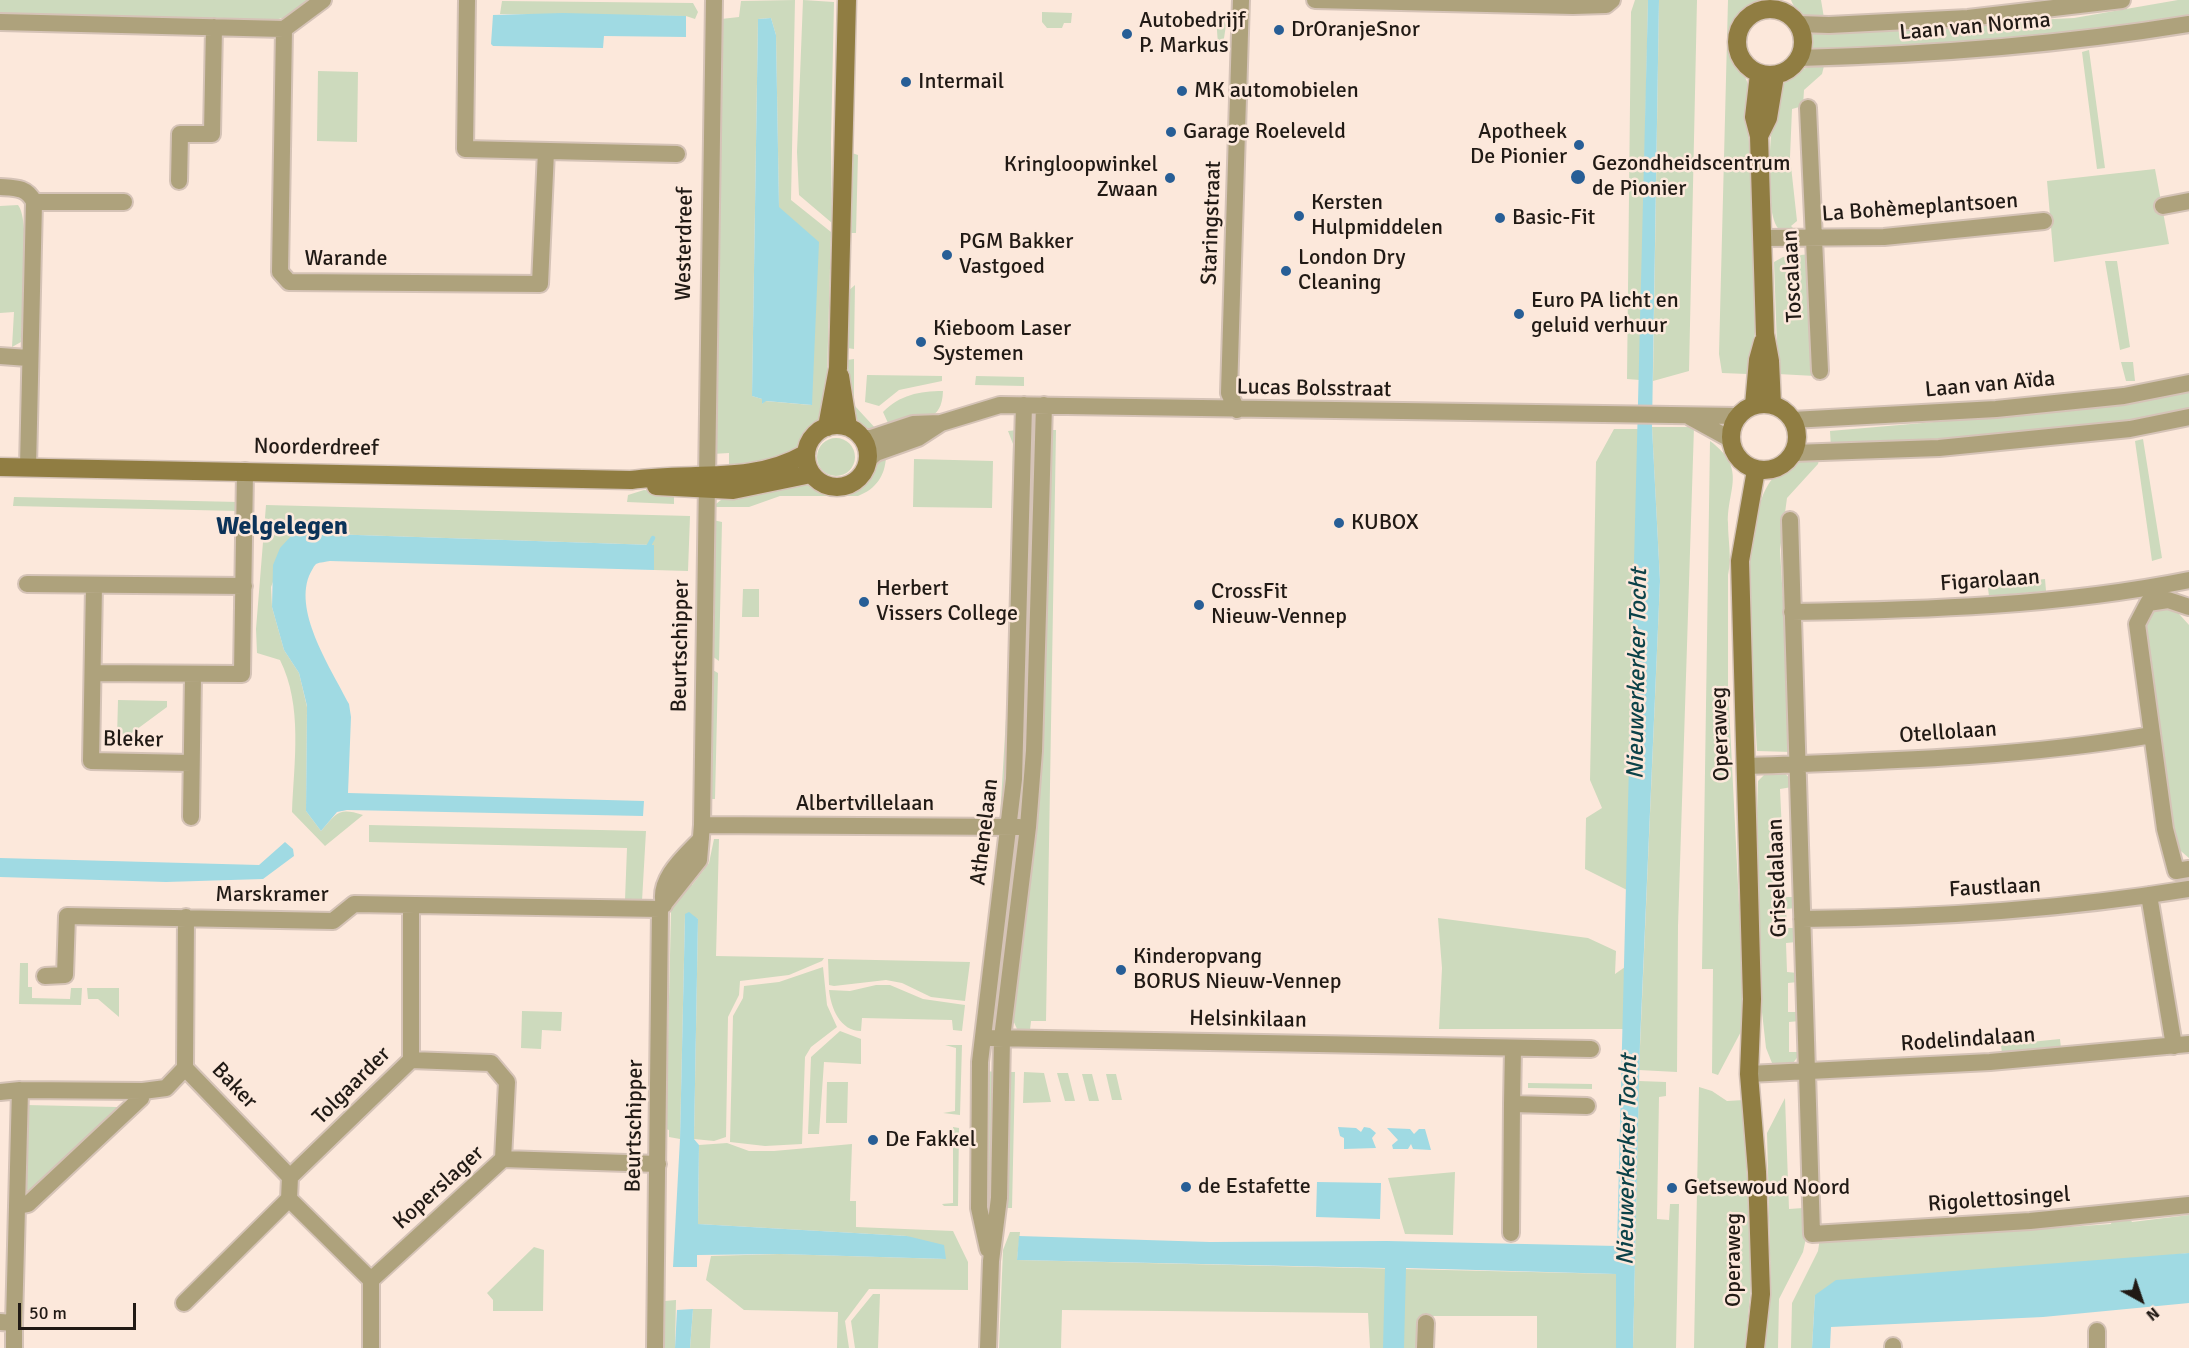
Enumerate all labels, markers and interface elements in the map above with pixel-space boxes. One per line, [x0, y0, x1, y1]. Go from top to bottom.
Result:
street label: Laan van Norma [1898, 7, 2052, 47]
place label: Autobedrijf P. Markus [1139, 8, 1245, 60]
place label: DrOranjeSnor [1291, 17, 1420, 43]
marker: DrOranjeSnor [1272, 23, 1286, 37]
marker: Autobedrijf P. Markus [1120, 27, 1134, 41]
place label: Intermail [918, 69, 1004, 95]
marker: Intermail [899, 75, 913, 89]
place label: MK automobielen [1194, 78, 1359, 104]
marker: MK automobielen [1175, 84, 1189, 98]
place label: Garage Roeleveld [1183, 119, 1346, 145]
place label: Apotheek De Pionier [1470, 119, 1567, 170]
marker: Garage Roeleveld [1164, 125, 1178, 139]
marker: Apotheek De Pionier [1572, 138, 1586, 152]
place label: Gezondheidscentrum de Pionier [1592, 151, 1791, 202]
place label: Kringloopwinkel Zwaan [1004, 152, 1158, 204]
street label: Staringstraat [1197, 160, 1227, 286]
marker: Gezondheidscentrum de Pionier [1569, 168, 1587, 186]
marker: Kringloopwinkel Zwaan [1163, 171, 1177, 185]
street label: Westerdreef [671, 187, 699, 301]
street label: La Bohèmeplantsoen [1821, 188, 2019, 228]
place label: Kersten Hulpmiddelen [1311, 190, 1443, 242]
place label: Basic-Fit [1512, 205, 1595, 231]
marker: Kersten Hulpmiddelen [1292, 209, 1306, 223]
marker: Basic-Fit [1493, 211, 1507, 225]
place label: PGM Bakker Vastgoed [959, 229, 1073, 280]
street label: Toscalaan [1777, 229, 1809, 323]
place label: London Dry Cleaning [1298, 245, 1405, 296]
street label: Warande [305, 246, 387, 272]
marker: PGM Bakker Vastgoed [940, 248, 954, 262]
marker: London Dry Cleaning [1279, 264, 1293, 278]
place label: Euro PA licht en geluid verhuur [1531, 288, 1679, 340]
marker: Euro PA licht en geluid verhuur [1512, 307, 1526, 321]
place label: Kieboom Laser Systemen [933, 316, 1071, 368]
marker: Kieboom Laser Systemen [914, 335, 928, 349]
street label: Laan van Aïda [1924, 366, 2056, 404]
street label: Lucas Bolsstraat [1236, 374, 1392, 404]
street label: Noorderdreef [253, 434, 379, 462]
place label: KUBOX [1351, 510, 1419, 536]
district label: Welgelegen [216, 511, 348, 543]
marker: KUBOX [1332, 516, 1346, 530]
street label: Figarolaan [1939, 564, 2041, 598]
water label: Nieuwerkerker Tocht [1622, 568, 1654, 780]
place label: Herbert Vissers College [876, 576, 1018, 628]
street label: Beurtschipper [667, 579, 695, 713]
place label: CrossFit Nieuw-Vennep [1211, 579, 1347, 630]
marker: Herbert Vissers College [857, 595, 871, 609]
marker: CrossFit Nieuw-Vennep [1192, 598, 1206, 612]
street label: Operaweg [1706, 686, 1736, 782]
street label: Otellolaan [1898, 716, 1998, 750]
street label: Bleker [103, 726, 163, 754]
street label: Athenelaan [965, 777, 1005, 887]
street label: Albertvillelaan [796, 791, 934, 817]
street label: Griseldalaan [1763, 818, 1793, 938]
street label: Faustlaan [1948, 872, 2042, 904]
street label: Marskramer [215, 882, 329, 908]
place label: Kinderopvang BORUS Nieuw-Vennep [1133, 944, 1341, 996]
marker: Kinderopvang BORUS Nieuw-Vennep [1114, 963, 1128, 977]
street label: Helsinkilaan [1189, 1006, 1307, 1034]
street label: Rodelindalaan [1900, 1022, 2036, 1058]
street label: Tolgaarder [308, 1042, 396, 1130]
water label: Nieuwerkerker Tocht [1612, 1054, 1644, 1266]
street label: Baker [206, 1057, 262, 1115]
street label: Beurtschipper [621, 1059, 649, 1193]
place label: De Fakkel [885, 1127, 976, 1153]
marker: De Fakkel [866, 1133, 880, 1147]
street label: Koperslager [388, 1140, 490, 1236]
place label: de Estafette [1198, 1174, 1311, 1200]
place label: Getsewoud Noord [1684, 1175, 1850, 1201]
marker: de Estafette [1179, 1180, 1193, 1194]
marker: Getsewoud Noord [1665, 1181, 1679, 1195]
street label: Rigolettosingel [1927, 1182, 2071, 1218]
street label: Operaweg [1721, 1213, 1747, 1307]
north arrow [2111, 1270, 2171, 1330]
scale bar [21, 1291, 140, 1329]
text: 50 m [29, 1302, 67, 1324]
text: N [2142, 1303, 2163, 1325]

